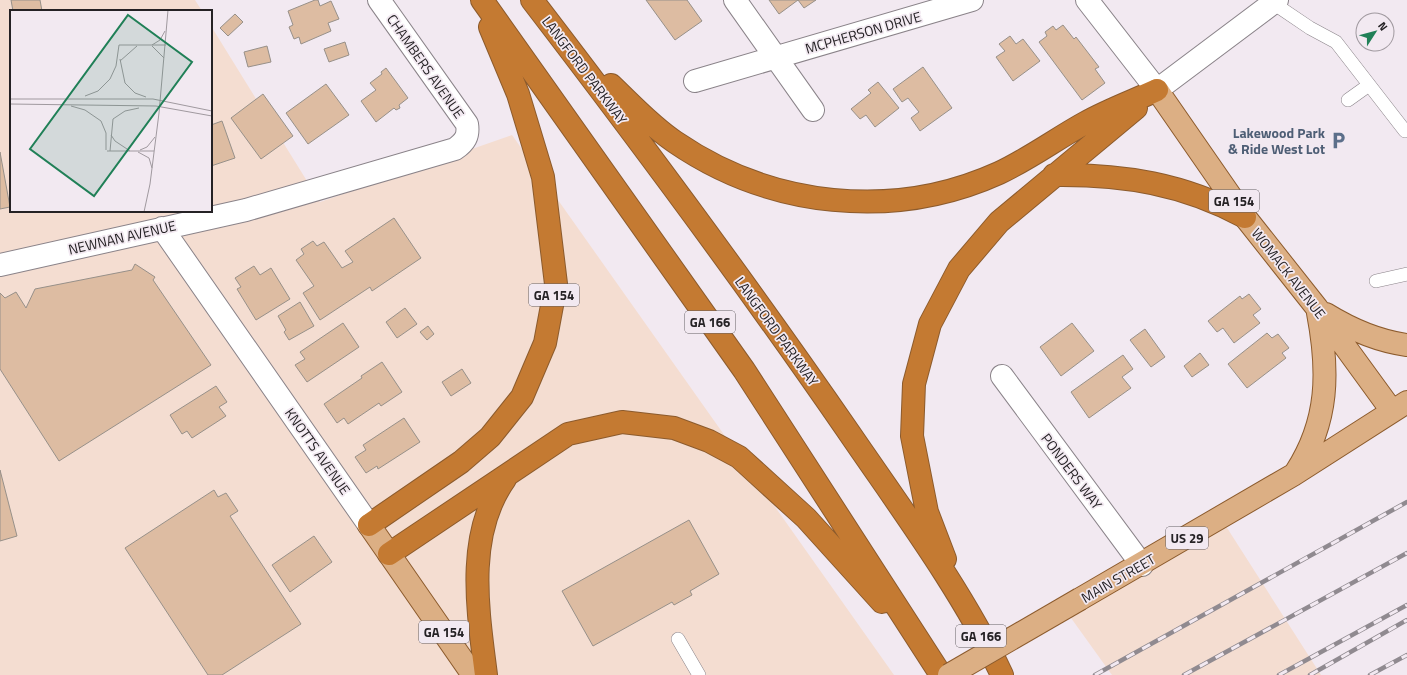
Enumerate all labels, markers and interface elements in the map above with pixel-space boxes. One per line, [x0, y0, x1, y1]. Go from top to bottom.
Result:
street label: MCPHERSON DRIVE [802, 5, 924, 59]
inset map [10, 10, 212, 212]
street label: CHAMBERS AVENUE [382, 10, 470, 123]
street label: LANGFORD PARKWAY [537, 12, 633, 129]
north arrow [1355, 12, 1395, 52]
text: N [1374, 18, 1392, 34]
place label: Lakewood Park & Ride West Lot [1228, 122, 1326, 159]
parking icon: Lakewood Park & Ride West Lot [1328, 130, 1348, 150]
road number: GA 154 [1209, 190, 1259, 212]
street label: NEWNAN AVENUE [66, 214, 178, 260]
street label: WOMACK AVENUE [1247, 223, 1331, 323]
street label: LANGFORD PARKWAY [730, 272, 824, 390]
road number: GA 154 [529, 284, 579, 306]
road number: GA 166 [685, 311, 735, 333]
street label: KNOTTS AVENUE [280, 403, 356, 499]
street label: PONDERS WAY [1036, 429, 1108, 514]
road number: US 29 [1166, 527, 1208, 549]
street label: MAIN STREET [1077, 548, 1160, 608]
road number: GA 154 [419, 621, 469, 643]
road number: GA 166 [956, 625, 1006, 647]

